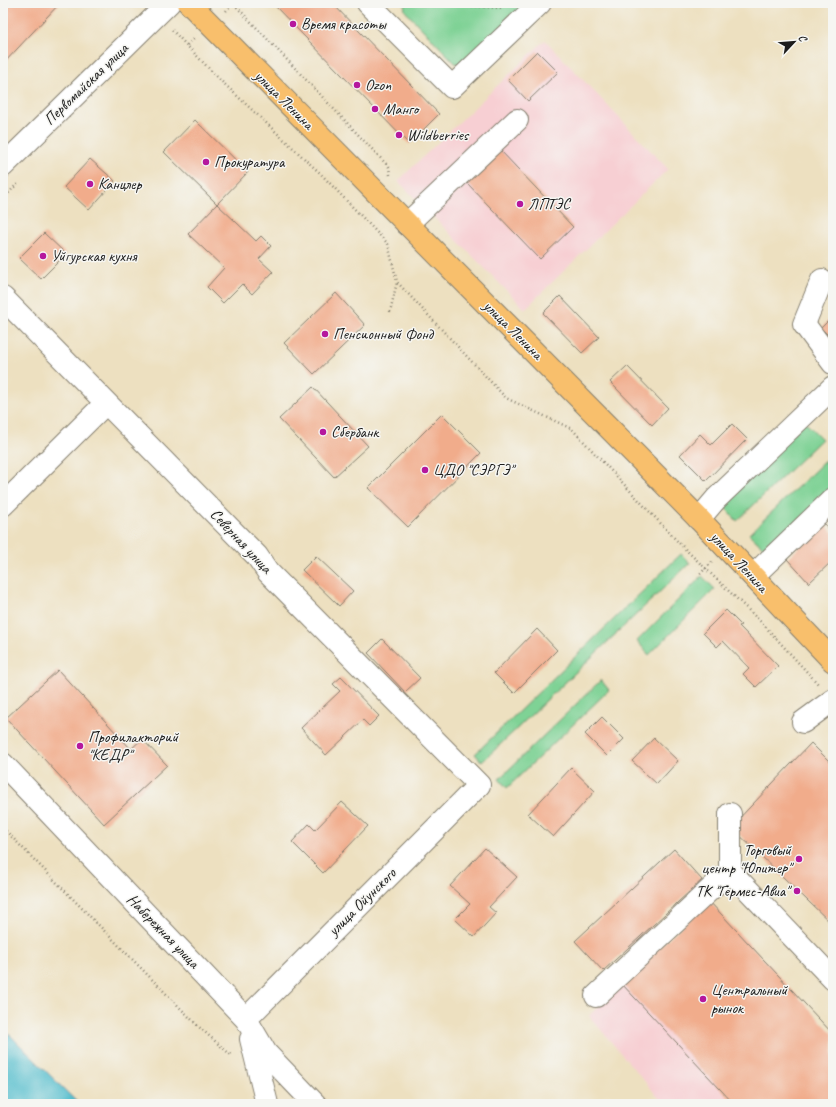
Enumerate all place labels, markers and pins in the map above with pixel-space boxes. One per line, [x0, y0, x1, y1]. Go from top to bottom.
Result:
place label: Время красоты [301, 14, 387, 34]
marker: Время красоты [288, 19, 298, 29]
place label: Ozon [365, 75, 392, 95]
marker: Ozon [352, 80, 362, 90]
place label: Манго [383, 99, 421, 119]
marker: Манго [370, 104, 380, 114]
place label: Wildberries [407, 125, 470, 145]
marker: Wildberries [394, 130, 404, 140]
place label: Прокуратура [214, 152, 286, 172]
marker: Прокуратура [201, 157, 211, 167]
place label: Канцлер [98, 174, 142, 194]
marker: Канцлер [85, 179, 95, 189]
place label: ЛПТЭС [528, 194, 571, 214]
marker: ЛПТЭС [515, 199, 525, 209]
place label: Уйгурская кухня [51, 246, 138, 266]
marker: Уйгурская кухня [38, 251, 48, 261]
place label: Пенсионный Фонд [333, 324, 435, 344]
marker: Пенсионный Фонд [320, 329, 330, 339]
place label: Сбербанк [331, 422, 380, 442]
marker: Сбербанк [318, 427, 328, 437]
place label: ЦДО "СЭРГЭ" [433, 460, 516, 480]
marker: ЦДО "СЭРГЭ" [420, 465, 430, 475]
place label: Профилакторий "КЕДР" [88, 727, 179, 765]
marker: Профилакторий "КЕДР" [75, 741, 85, 751]
place label: Торговый центр "Юпитер" [702, 840, 794, 878]
marker: Торговый центр "Юпитер" [794, 854, 804, 864]
place label: ТК "Гермес-Авиа" [696, 881, 792, 901]
marker: ТК "Гермес-Авиа" [792, 886, 802, 896]
place label: Центральный рынок [711, 980, 788, 1018]
marker: Центральный рынок [698, 994, 708, 1004]

